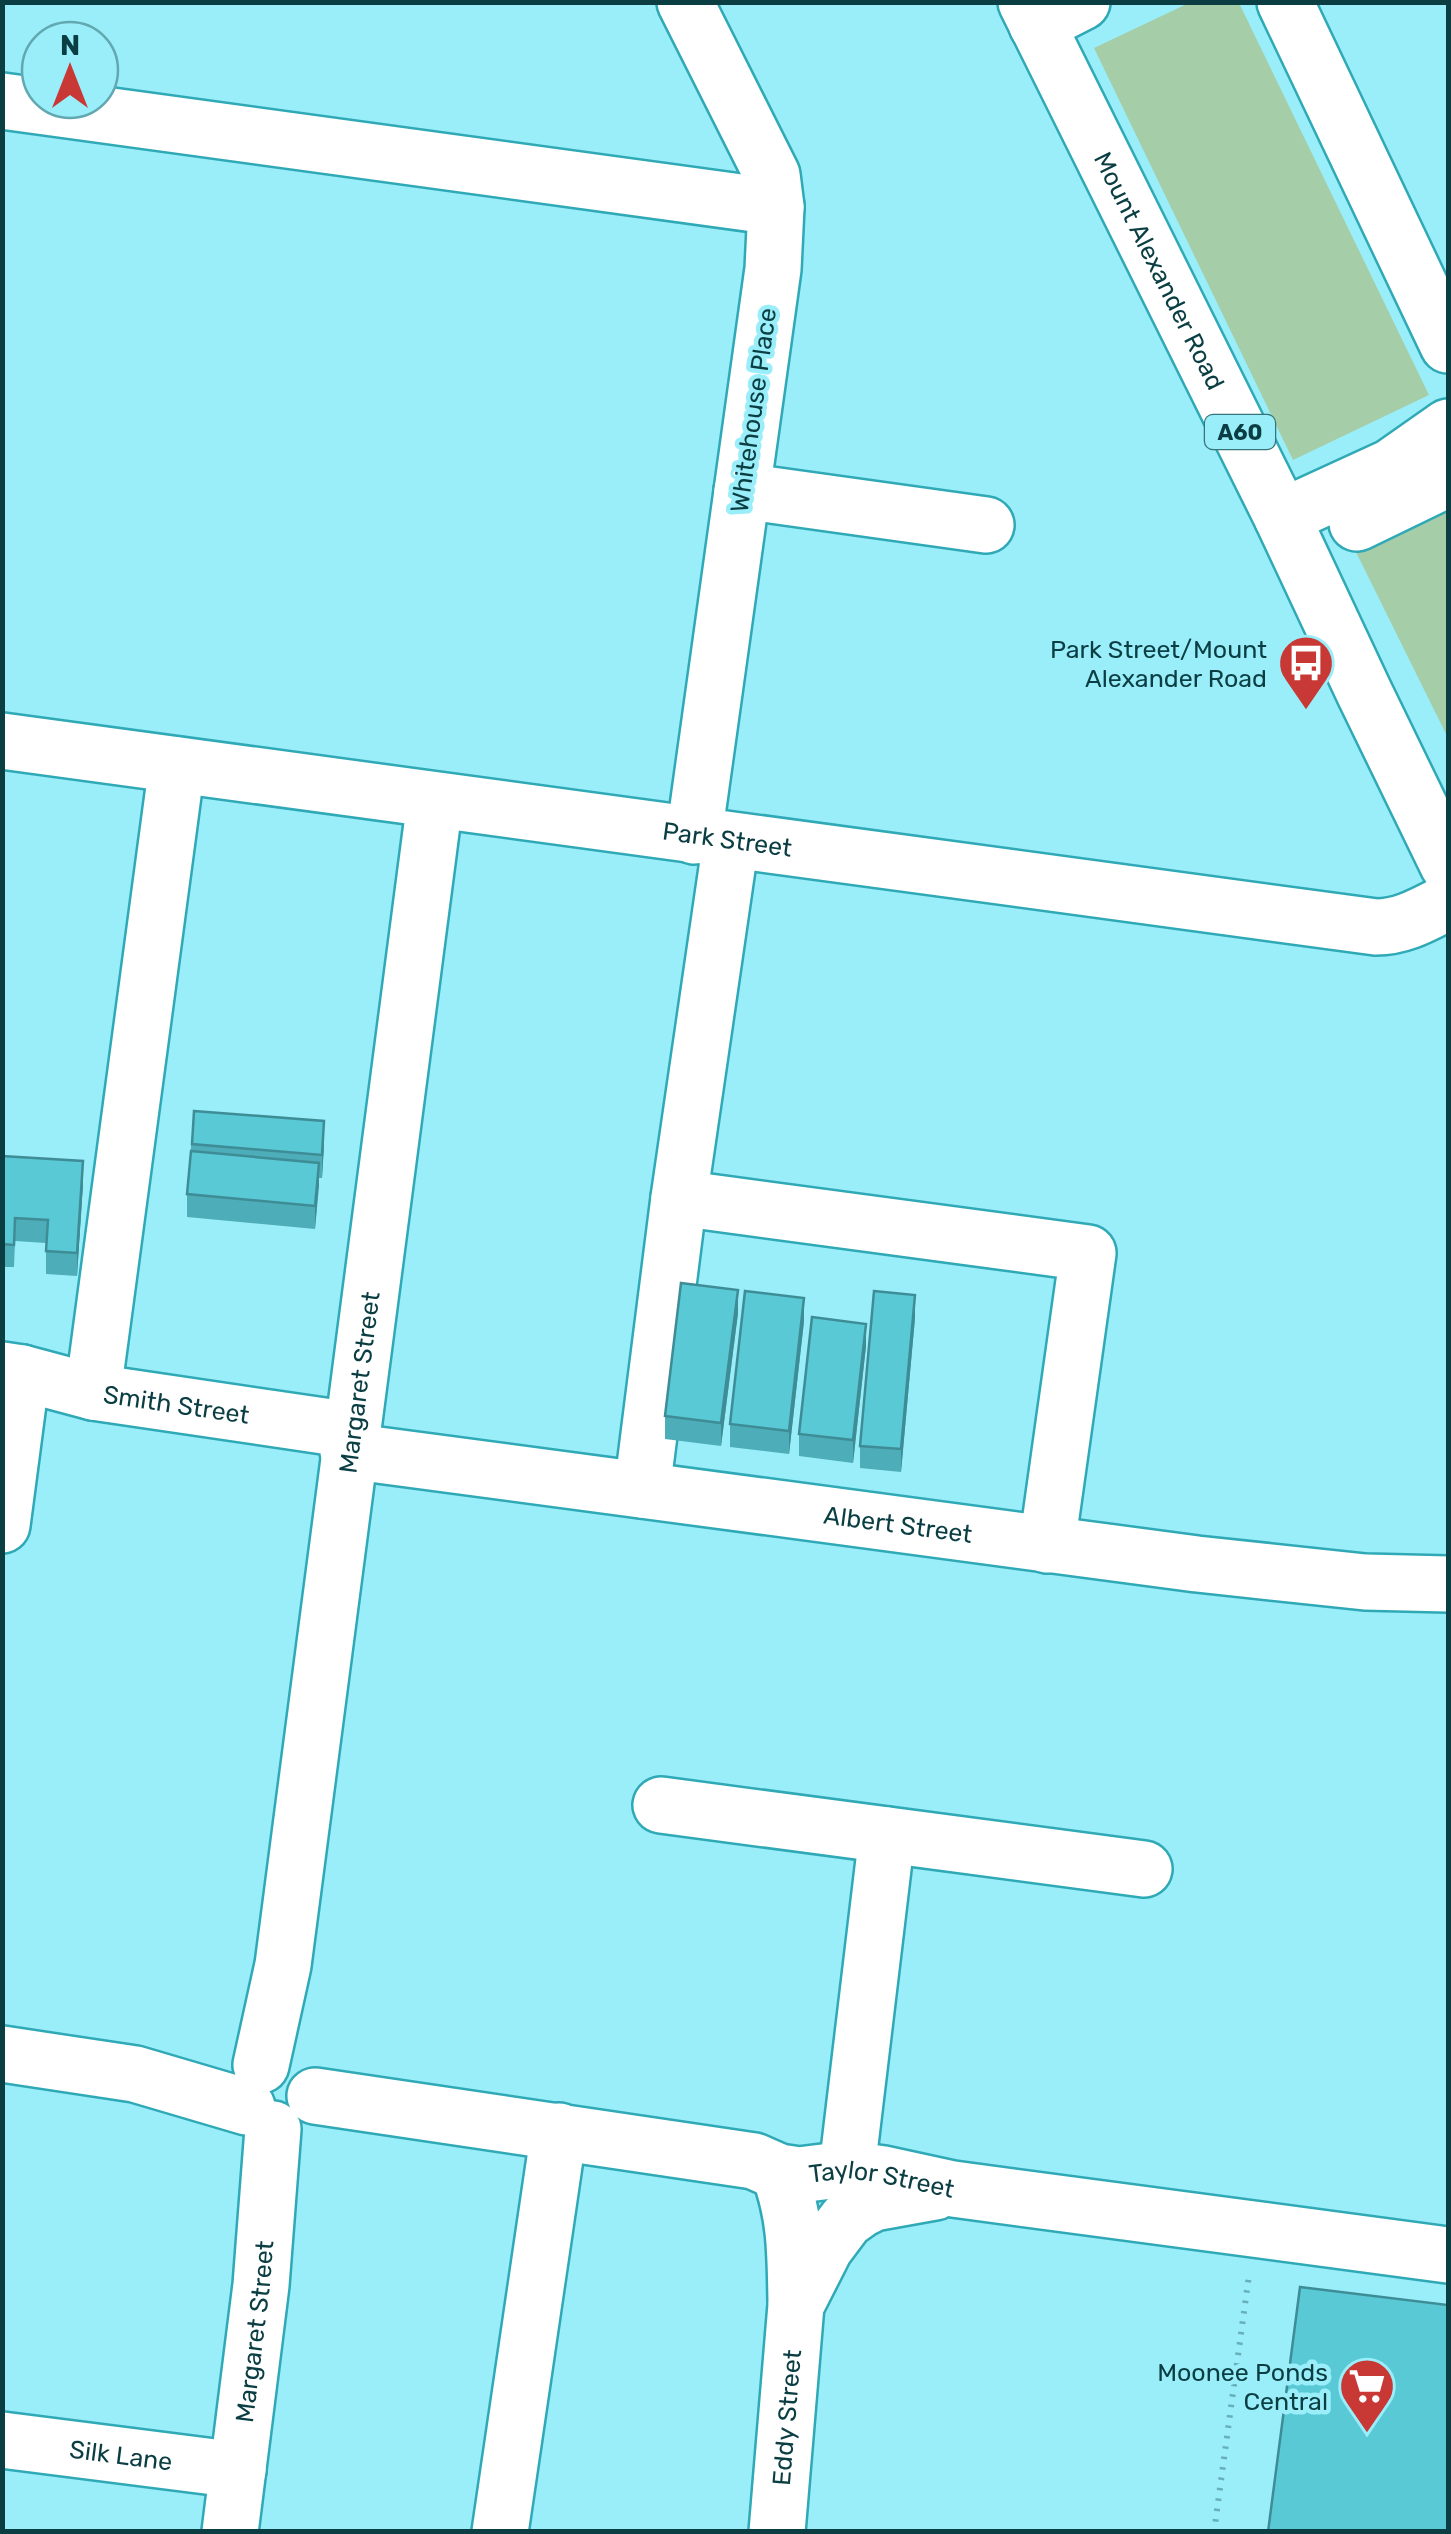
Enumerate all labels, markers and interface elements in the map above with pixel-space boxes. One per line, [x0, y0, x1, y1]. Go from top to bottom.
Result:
north arrow [20, 20, 120, 120]
text: N [60, 29, 80, 62]
street label: Mount Alexander Road [1088, 147, 1230, 394]
street label: Whitehouse Place [725, 306, 782, 514]
road number: A60 [1205, 415, 1275, 449]
bus stop icon: Park Street/Mount Alexander Road [1276, 633, 1336, 712]
place label: Park Street/Mount Alexander Road [1050, 635, 1267, 693]
street label: Park Street [661, 817, 794, 863]
street label: Margaret Street [333, 1290, 386, 1475]
street label: Smith Street [101, 1380, 252, 1430]
street label: Albert Street [822, 1500, 974, 1549]
street label: Taylor Street [807, 2155, 957, 2204]
street label: Margaret Street [230, 2239, 279, 2424]
street label: Eddy Street [767, 2348, 807, 2487]
supermarket icon: Moonee Ponds Central [1337, 2356, 1397, 2435]
place label: Moonee Ponds Central [1157, 2358, 1328, 2416]
street label: Silk Lane [68, 2435, 174, 2477]

